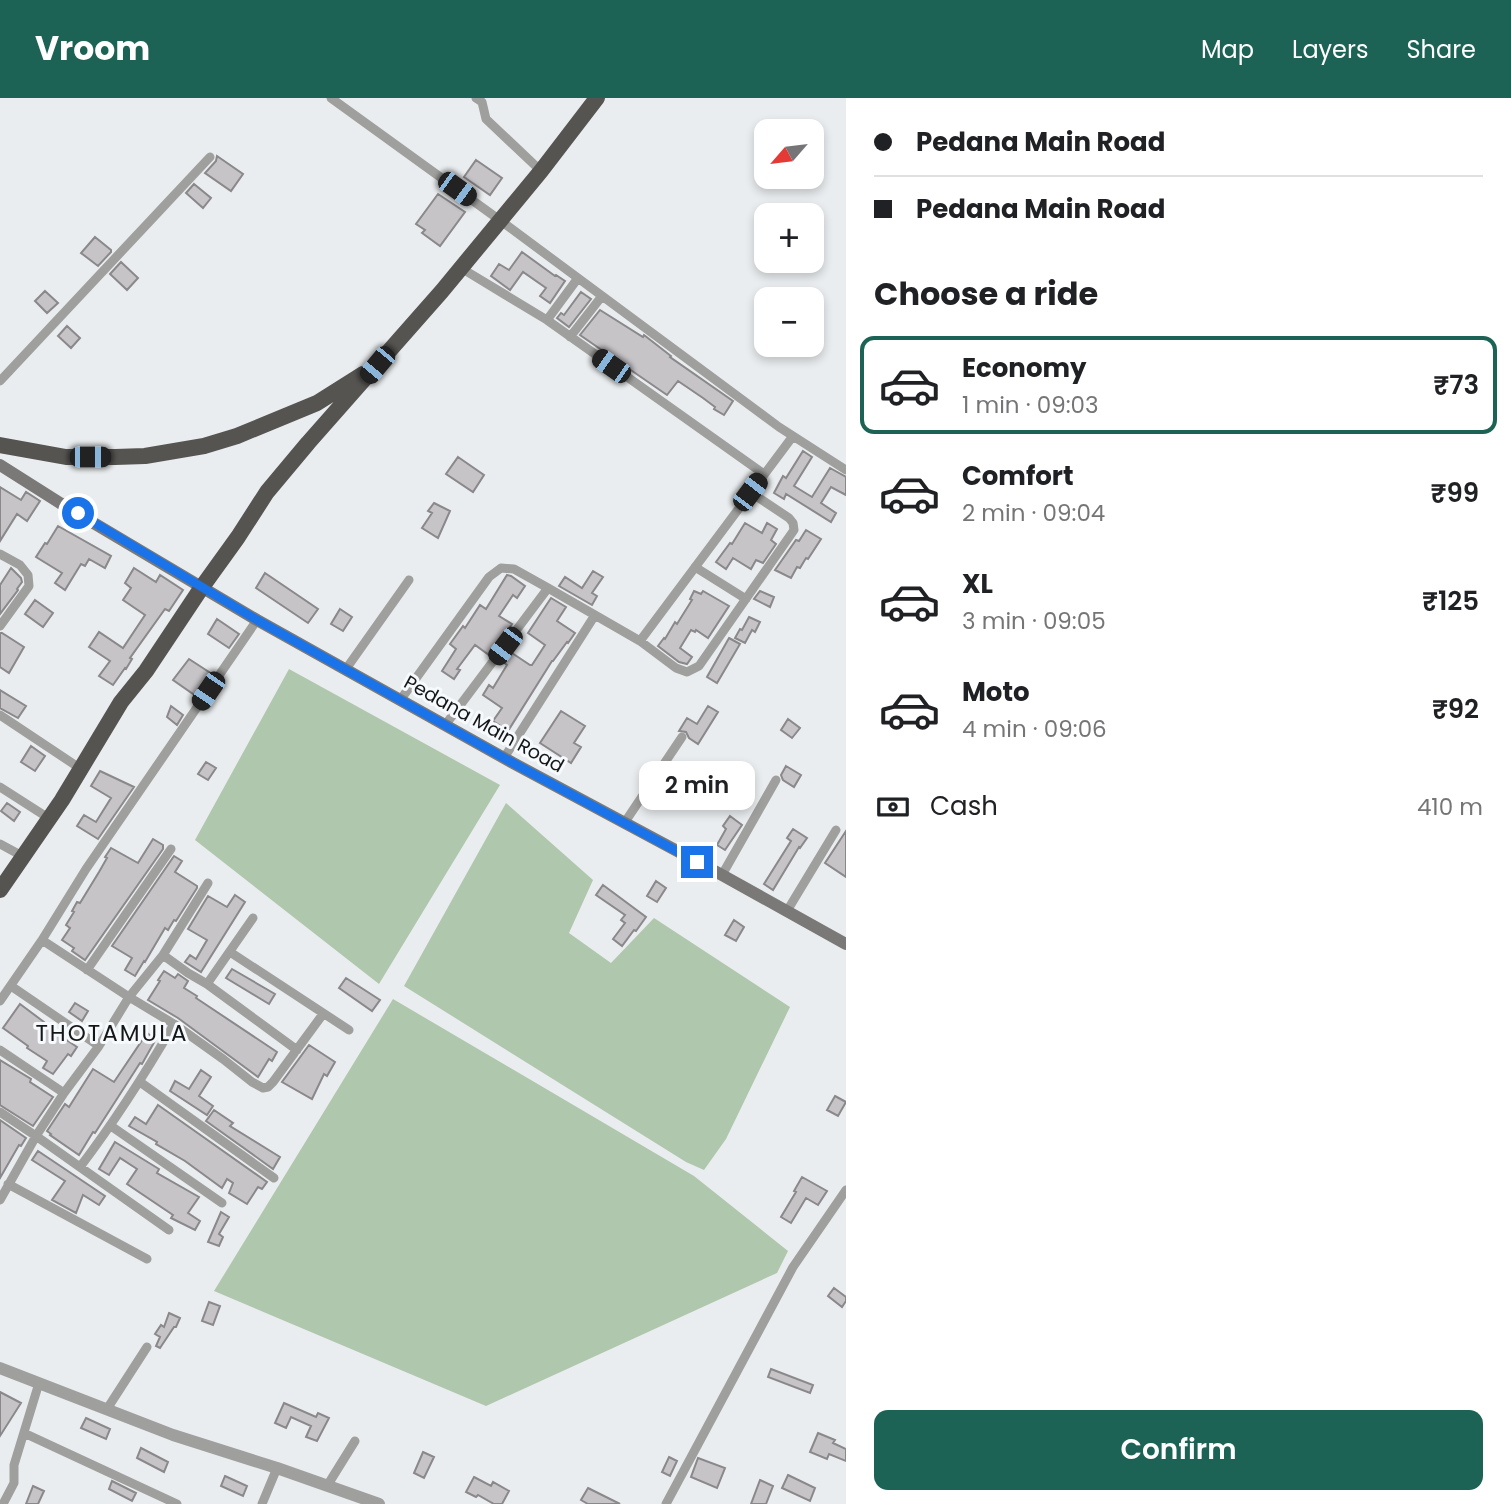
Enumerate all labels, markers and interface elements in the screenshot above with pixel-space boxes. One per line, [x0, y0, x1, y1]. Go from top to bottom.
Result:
text: Vroom [35, 25, 150, 72]
text: Map [1201, 33, 1254, 66]
text: Layers [1292, 33, 1368, 66]
text: Share [1406, 33, 1476, 66]
north arrow [754, 119, 824, 189]
map controls [754, 119, 824, 357]
text: Pedana Main Road [916, 124, 1165, 160]
car [434, 168, 481, 210]
text: Pedana Main Road [916, 191, 1165, 227]
button: + [754, 203, 824, 273]
text: Choose a ride [874, 271, 1098, 316]
button: − [754, 287, 824, 357]
car [356, 342, 399, 388]
car [588, 345, 635, 387]
text: Economy [962, 350, 1086, 386]
icon: car [878, 354, 941, 417]
text: ₹73 [1433, 367, 1479, 403]
text: 1 min · 09:03 [962, 389, 1099, 421]
car [70, 447, 112, 468]
text: Comfort [962, 458, 1074, 494]
icon: car [878, 462, 941, 525]
car [729, 469, 772, 515]
text: ₹99 [1431, 475, 1479, 511]
route start [62, 497, 94, 529]
text: 2 min · 09:04 [962, 497, 1105, 529]
text: XL [962, 566, 993, 602]
icon: car [878, 570, 941, 633]
text: ₹125 [1422, 583, 1479, 619]
text: 3 min · 09:05 [962, 605, 1106, 637]
car [484, 623, 527, 669]
car [188, 668, 229, 714]
street label: Pedana Main Road [399, 669, 569, 779]
text: Moto [962, 674, 1030, 710]
icon: car [878, 678, 941, 741]
text: ₹92 [1432, 691, 1479, 727]
text: 4 min · 09:06 [962, 713, 1107, 745]
callout: 2 min [639, 760, 755, 810]
text: 2 min [665, 769, 729, 801]
icon: cash [874, 788, 912, 826]
text: Cash [930, 788, 998, 824]
text: 410 m [1417, 791, 1483, 823]
route end [681, 846, 713, 878]
district label: THOTAMULA [35, 1017, 189, 1049]
button: Confirm [874, 1410, 1483, 1490]

